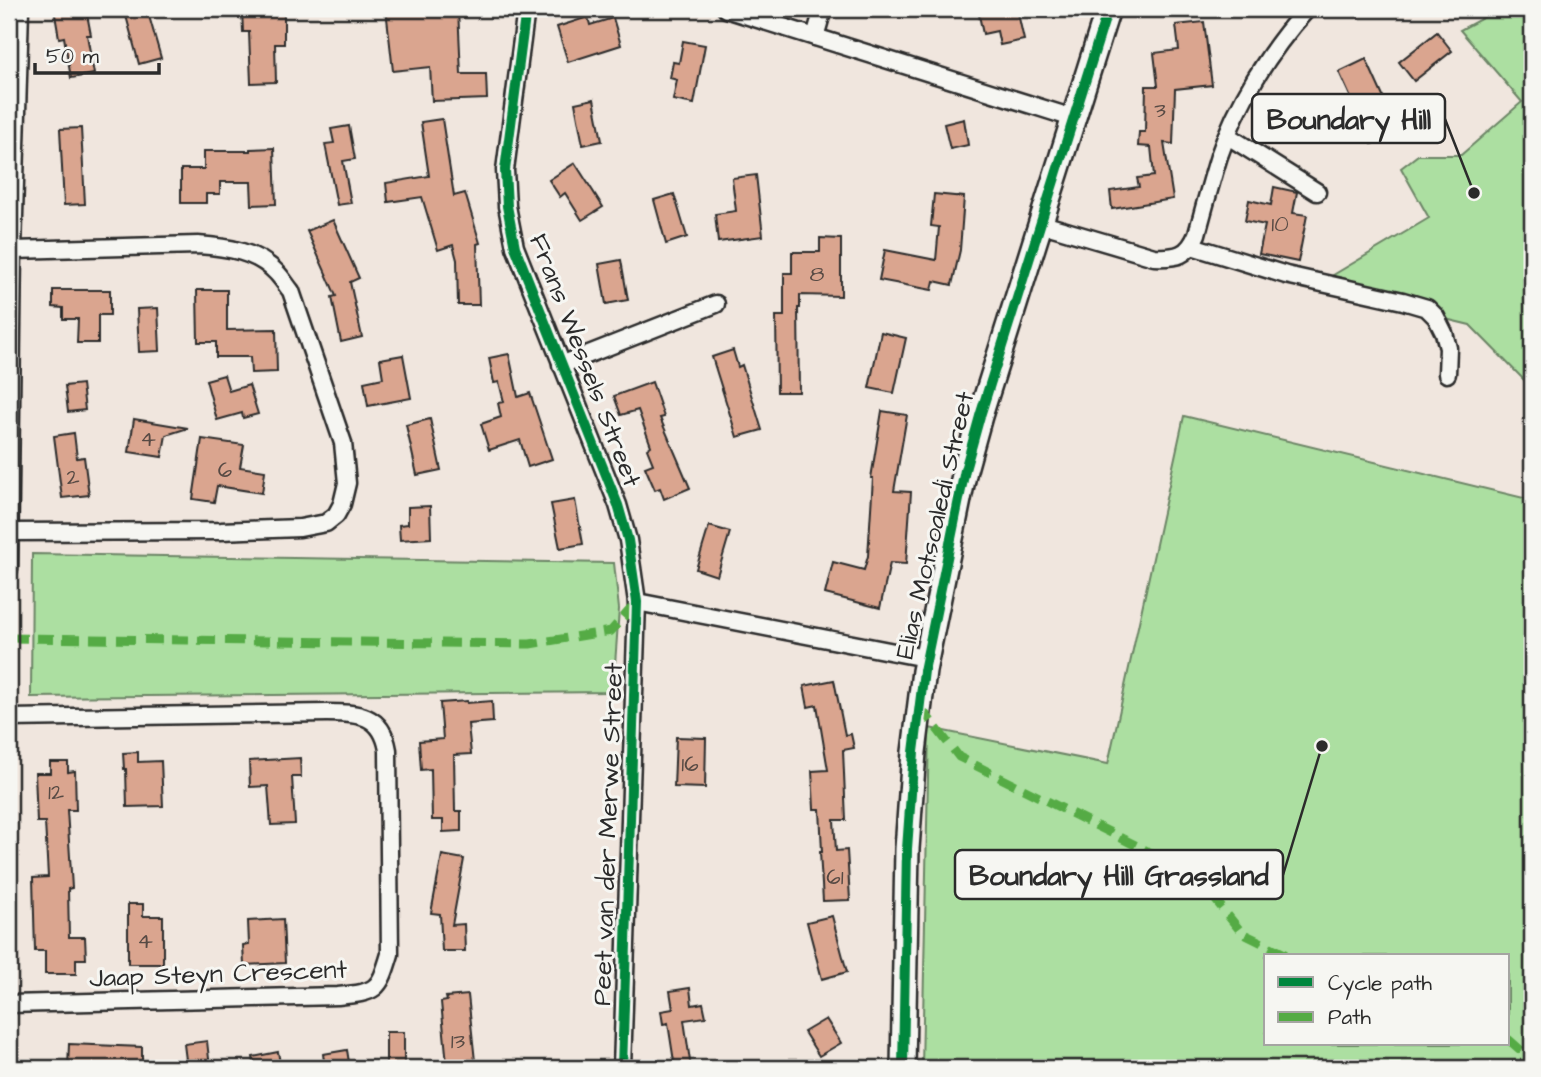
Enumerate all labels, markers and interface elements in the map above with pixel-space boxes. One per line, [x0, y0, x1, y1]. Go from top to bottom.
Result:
scale bar [35, 32, 159, 76]
text: 50 m [46, 42, 100, 71]
house number: 3 [1154, 94, 1166, 126]
callout: Boundary Hill [1252, 94, 1445, 143]
text: Boundary Hill [1267, 101, 1431, 143]
house number: 10 [1271, 208, 1289, 240]
street label: Frans Wessels Street [520, 229, 650, 493]
house number: 8 [810, 258, 825, 290]
street label: Elias Motsoaledi Street [887, 387, 983, 663]
house number: 4 [140, 423, 156, 455]
house number: 6 [218, 454, 232, 486]
house number: 2 [66, 461, 80, 493]
street label: Peet van der Merwe Street [584, 661, 632, 1006]
house number: 16 [681, 748, 699, 780]
house number: 12 [48, 776, 64, 808]
callout: Boundary Hill Grassland [955, 850, 1283, 899]
text: Boundary Hill Grassland [969, 857, 1270, 899]
house number: 61 [826, 861, 844, 893]
house number: 4 [137, 925, 153, 957]
street label: Jaap Steyn Crescent [89, 951, 348, 998]
legend [1264, 954, 1510, 1046]
text: Cycle path [1328, 969, 1433, 1000]
text: Path [1328, 1003, 1372, 1032]
house number: 13 [451, 1025, 466, 1057]

